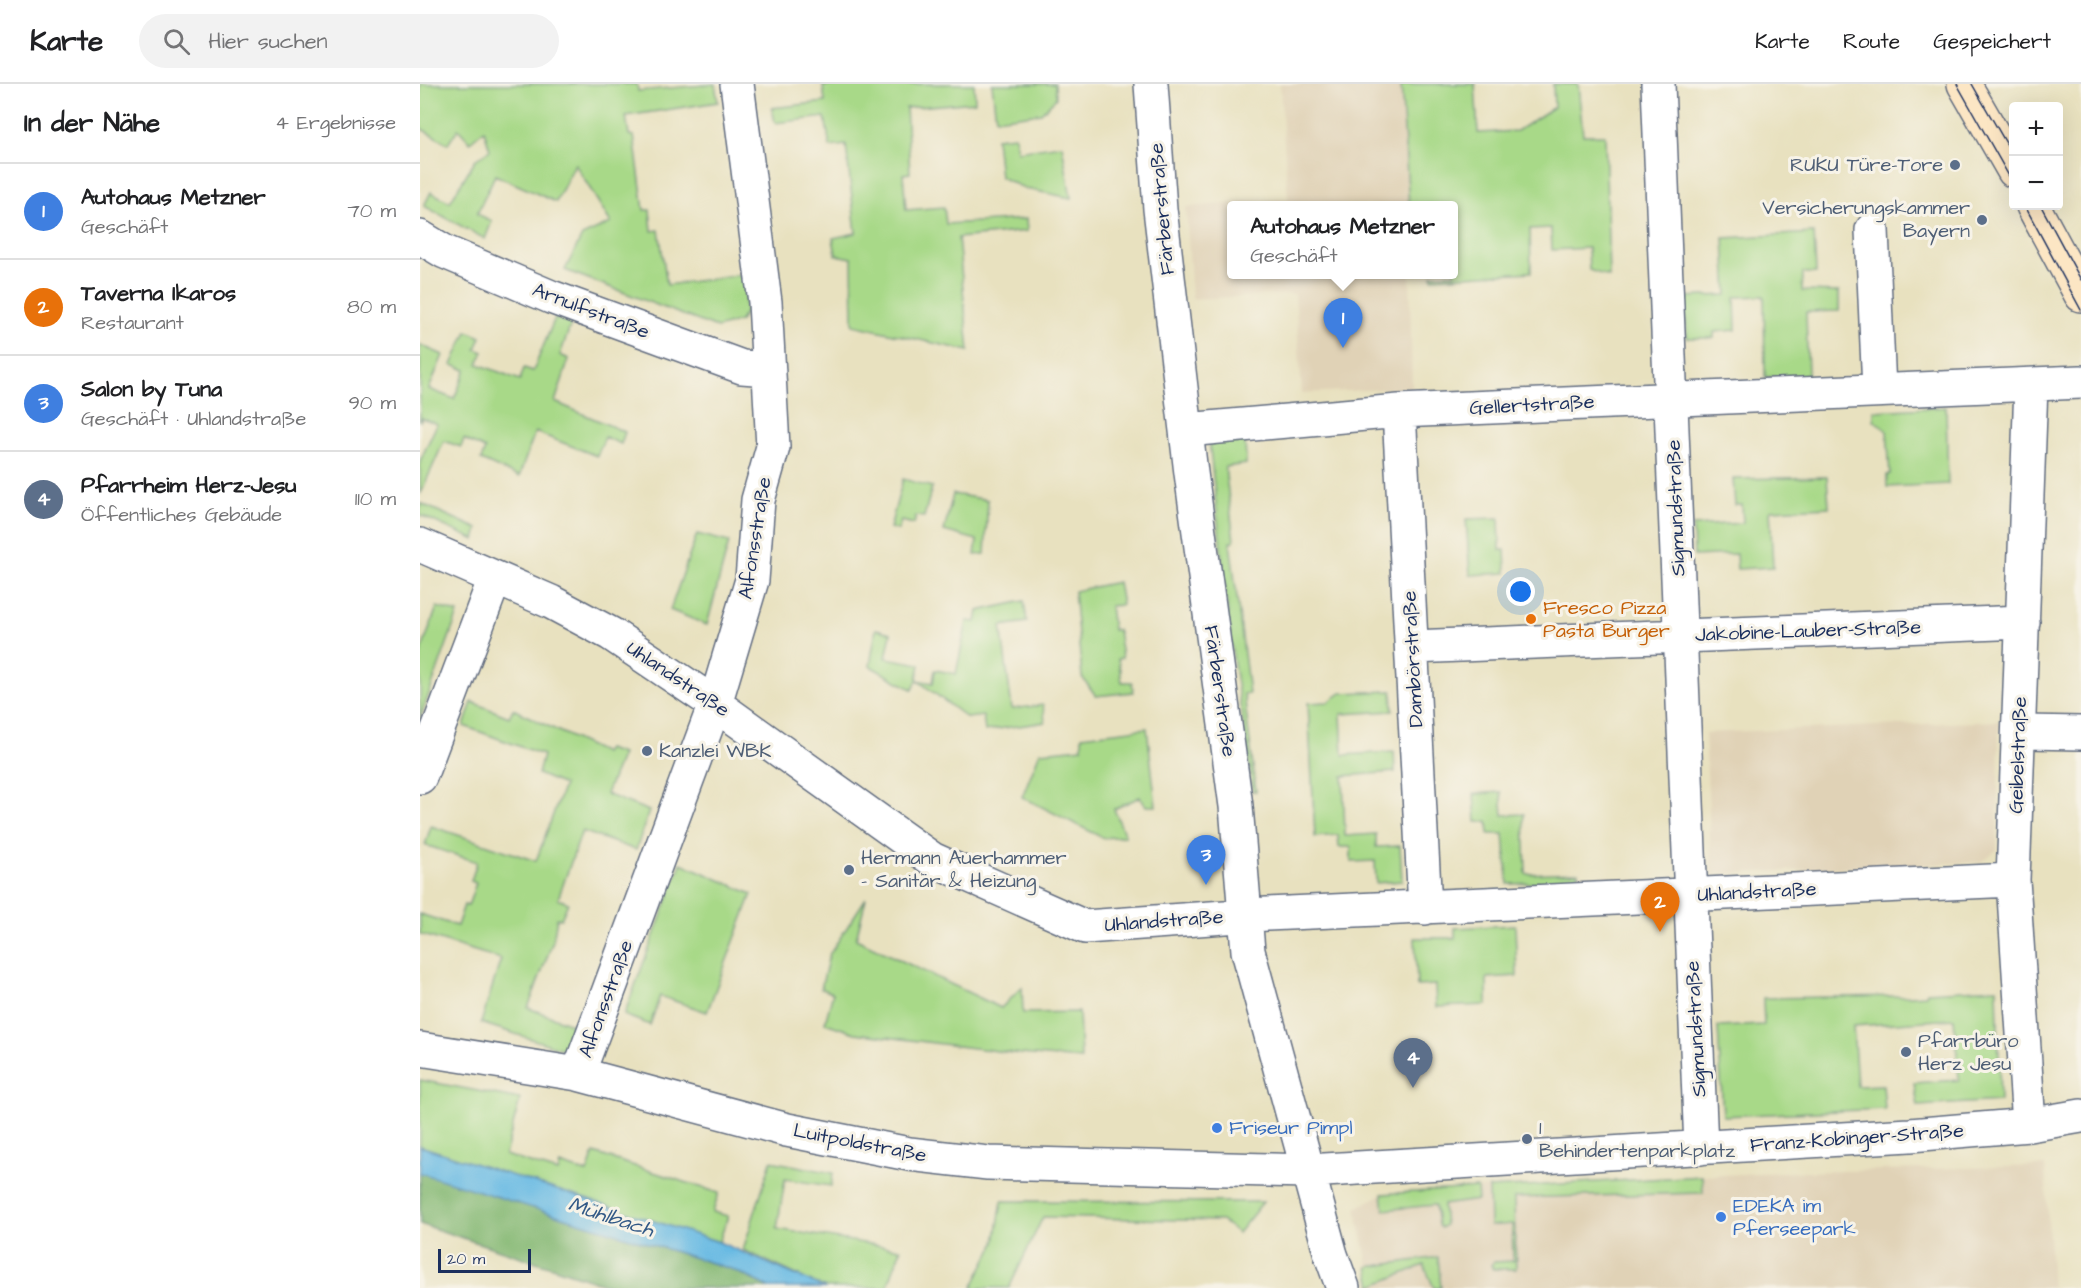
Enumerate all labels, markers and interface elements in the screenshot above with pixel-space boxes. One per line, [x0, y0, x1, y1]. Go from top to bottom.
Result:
search box [139, 14, 559, 68]
text: Karte [30, 22, 103, 61]
icon: search [160, 25, 193, 58]
text: Hier suchen [208, 26, 328, 57]
text: Karte [1755, 27, 1810, 56]
text: Route [1843, 27, 1900, 56]
text: Gespeichert [1933, 27, 2051, 56]
map controls [2009, 102, 2063, 210]
button: + [2009, 102, 2063, 156]
text: In der Nähe [24, 105, 160, 141]
text: 4 Ergebnisse [275, 109, 396, 137]
street label: Färberstraße [1142, 142, 1182, 276]
place label: RUKU Türe-Tore [1790, 151, 1943, 179]
button: − [2009, 156, 2063, 210]
marker: RUKU Türe-Tore [1948, 158, 1962, 172]
text: Autohaus Metzner [81, 182, 266, 213]
place label: Versicherungskammer Bayern [1762, 194, 1970, 246]
text: 1 [42, 197, 45, 225]
text: 70 m [348, 197, 396, 225]
popup [1227, 201, 1458, 279]
text: Autohaus Metzner [1250, 211, 1435, 242]
text: Geschäft [81, 213, 168, 241]
marker: Versicherungskammer Bayern [1975, 213, 1989, 227]
text: Geschäft [1250, 242, 1338, 270]
street label: Arnulfstraße [528, 276, 654, 346]
text: Taverna Ikaros [81, 278, 236, 309]
text: 2 [38, 293, 49, 321]
text: 80 m [347, 293, 396, 321]
pin: 1 [1324, 298, 1362, 348]
text: Restaurant [81, 309, 184, 337]
text: Salon by Tuna [81, 374, 222, 405]
street label: Gellertstraße [1469, 388, 1595, 422]
text: 3 [38, 389, 49, 417]
text: 90 m [348, 389, 396, 417]
text: Geschäft · Uhlandstraße [81, 405, 306, 433]
street label: Sigmundstraße [1660, 439, 1693, 577]
text: Pfarrheim Herz-Jesu [81, 470, 296, 501]
street label: Alfonsstraße [732, 475, 779, 601]
text: 4 [37, 485, 50, 513]
text: 110 m [355, 485, 396, 513]
text: Öffentliches Gebäude [81, 501, 282, 529]
your location [1506, 577, 1535, 606]
street label: Dambörstraße [1395, 590, 1431, 728]
place label: Fresco Pizza Pasta Burger [1543, 594, 1670, 646]
marker: Fresco Pizza Pasta Burger [1524, 612, 1538, 626]
street label: Jakobine-Lauber-Straße [1694, 613, 1922, 649]
street label: Färberstraße [1197, 623, 1243, 759]
street label: Uhlandstraße [621, 634, 735, 724]
street label: Geibelstraße [2002, 696, 2034, 814]
place label: Kanzlei WBK [659, 737, 771, 765]
marker: Kanzlei WBK [640, 744, 654, 758]
pin: 3 [1186, 836, 1226, 885]
place label: Hermann Auerhammer - Sanitär & Heizung [861, 844, 1067, 896]
marker: Hermann Auerhammer - Sanitär & Heizung [842, 863, 856, 877]
street label: Uhlandstraße [1697, 875, 1817, 909]
pin: 2 [1640, 882, 1680, 932]
street label: Uhlandstraße [1104, 903, 1225, 939]
street label: Alfonsstraße [572, 936, 640, 1062]
street label: Sigmundstraße [1678, 960, 1715, 1098]
place label: Pfarrbüro Herz Jesu [1918, 1027, 2019, 1078]
pin: 4 [1394, 1038, 1432, 1088]
marker: Pfarrbüro Herz Jesu [1899, 1045, 1913, 1059]
place label: Friseur Pimpl [1229, 1114, 1353, 1142]
place label: 1 Behindertenparkplatz [1539, 1114, 1735, 1165]
street label: Luitpoldstraße [791, 1116, 929, 1170]
street label: Franz-Kobinger-Straße [1749, 1117, 1965, 1160]
marker: Friseur Pimpl [1210, 1121, 1224, 1135]
marker: 1 Behindertenparkplatz [1520, 1132, 1534, 1146]
water label: Mühlbach [565, 1190, 659, 1245]
place label: EDEKA im Pferseepark [1733, 1192, 1856, 1243]
marker: EDEKA im Pferseepark [1714, 1210, 1728, 1224]
scale bar [438, 1246, 531, 1274]
text: 20 m [447, 1248, 485, 1270]

